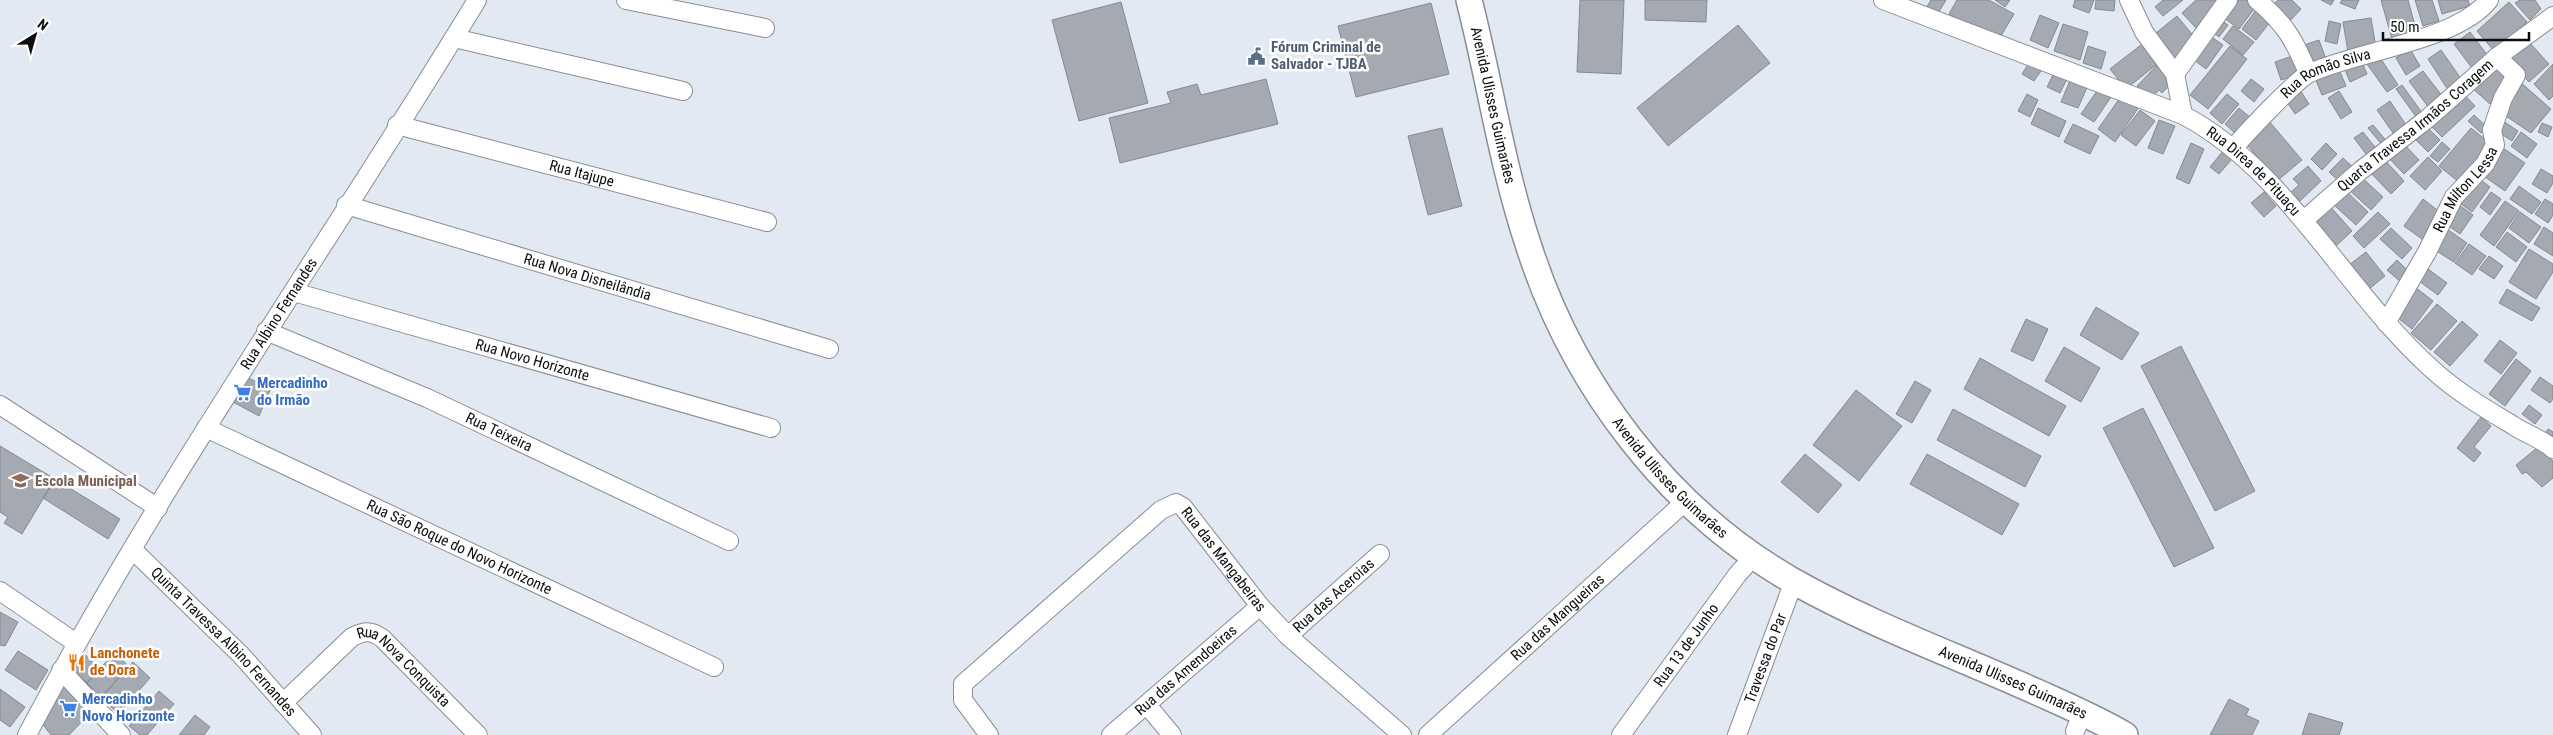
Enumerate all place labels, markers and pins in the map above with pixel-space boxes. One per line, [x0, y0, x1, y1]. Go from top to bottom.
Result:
place label: Fórum Criminal de Salvador - TJBA [1271, 38, 1381, 73]
public building icon: Fórum Criminal de Salvador - TJBA [1247, 46, 1267, 66]
place label: Mercadinho do Irmão [257, 374, 328, 409]
supermarket icon: Mercadinho do Irmão [233, 382, 253, 402]
school or university icon: Escola Municipal [11, 471, 31, 491]
place label: Escola Municipal [35, 472, 137, 490]
place label: Lanchonete de Dora [90, 644, 160, 679]
restaurant icon: Lanchonete de Dora [66, 652, 86, 672]
place label: Mercadinho Novo Horizonte [82, 690, 175, 725]
supermarket icon: Mercadinho Novo Horizonte [58, 698, 78, 718]

